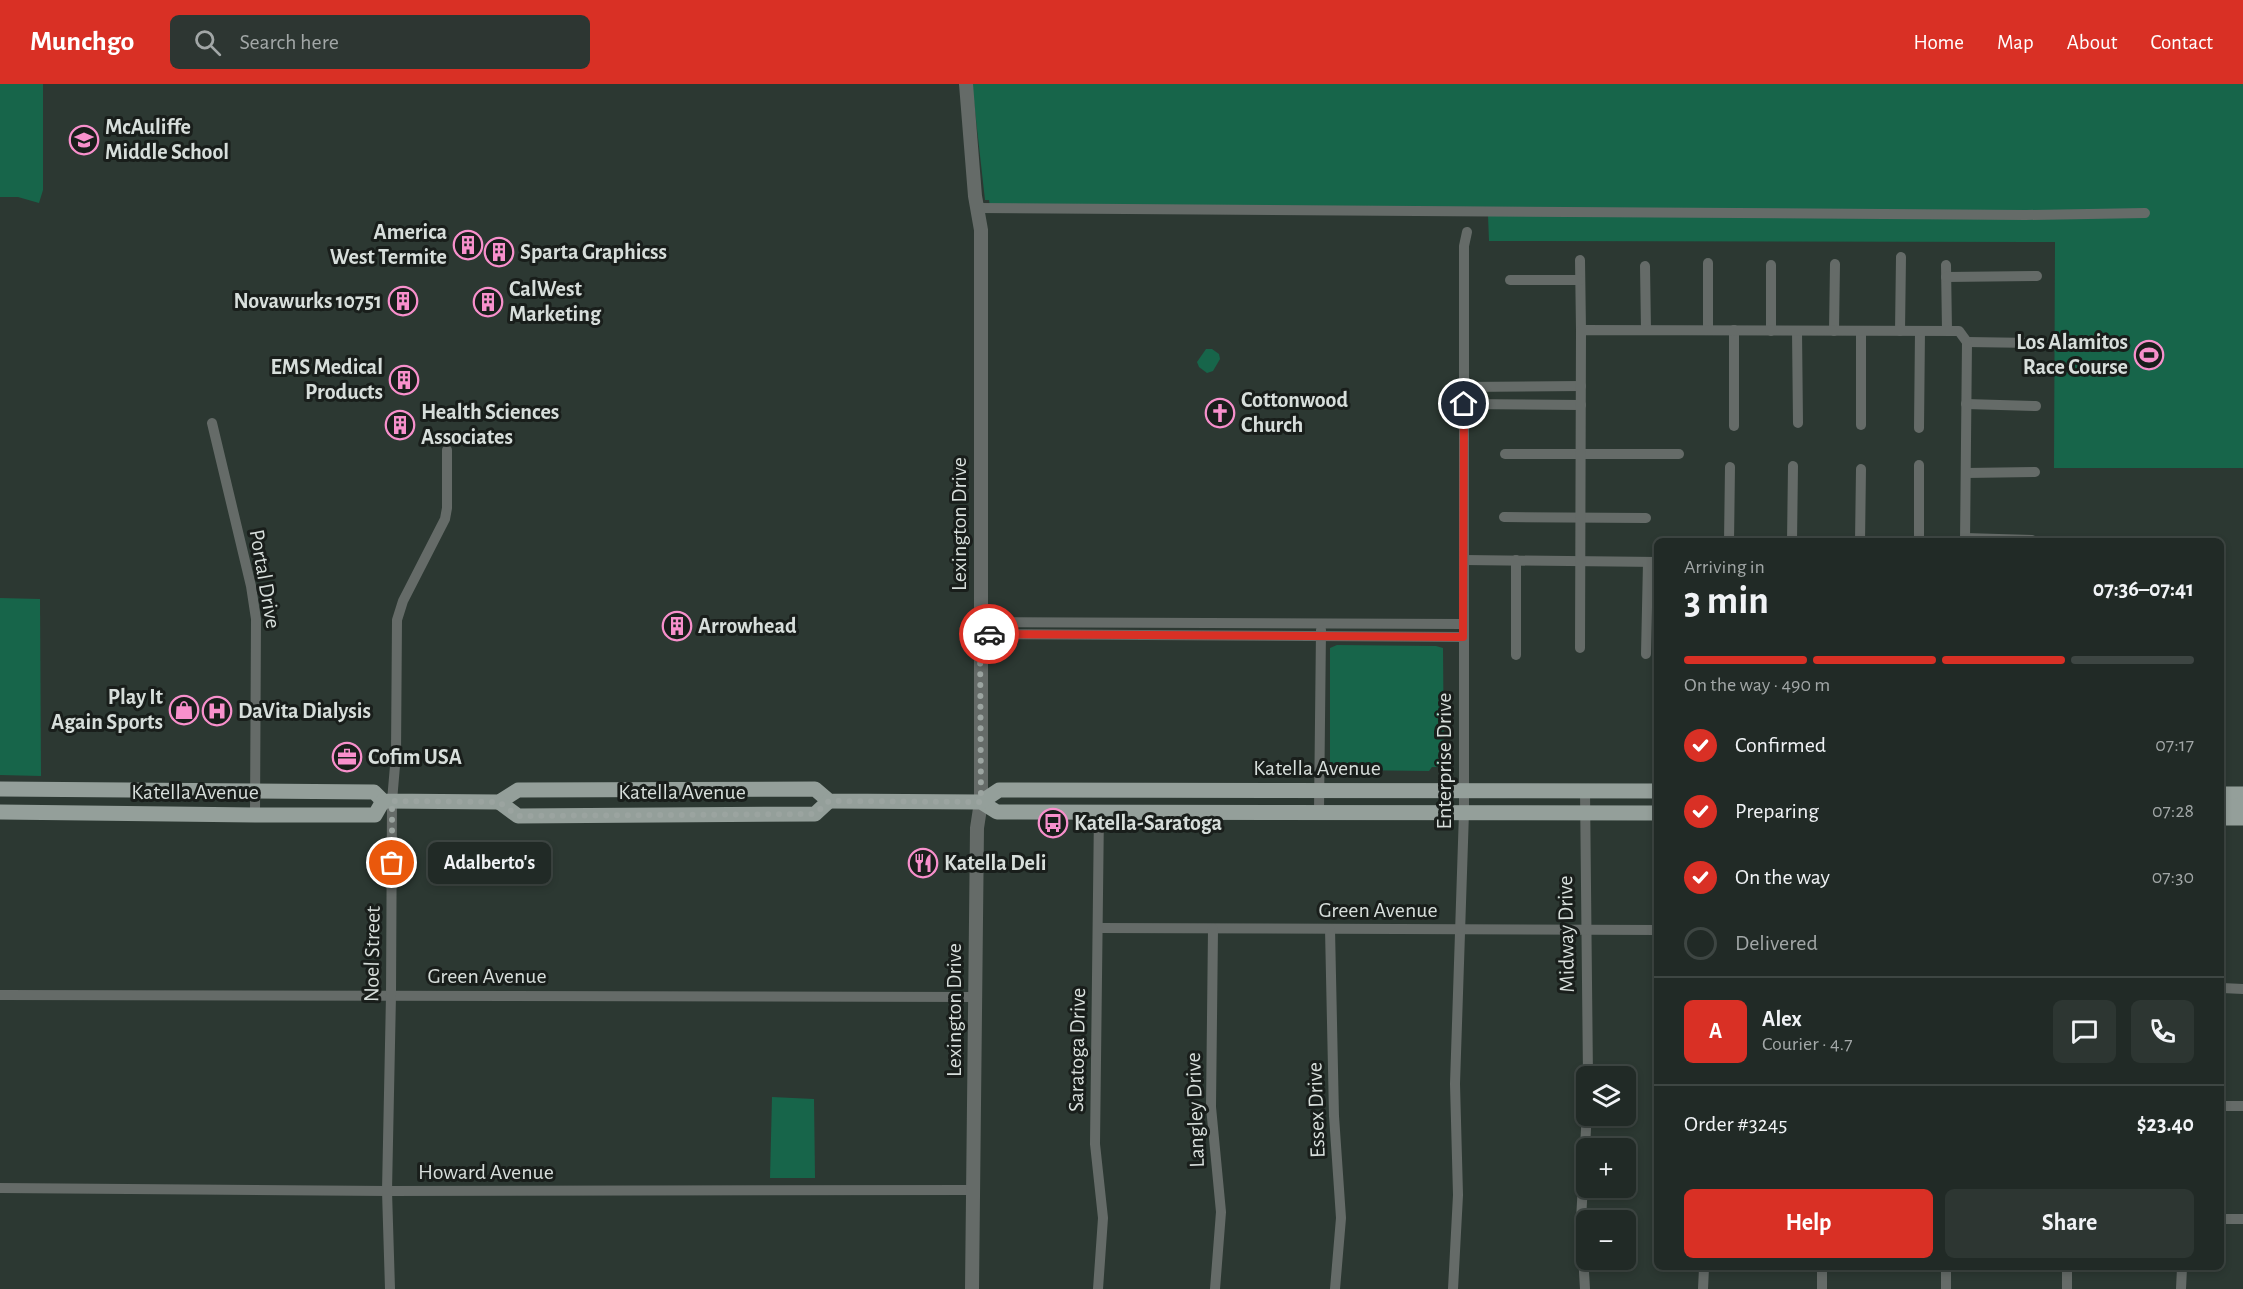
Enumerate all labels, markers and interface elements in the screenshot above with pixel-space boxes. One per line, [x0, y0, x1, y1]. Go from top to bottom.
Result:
search box [170, 15, 590, 69]
icon: search [191, 26, 224, 59]
text: Munchgo [30, 28, 134, 56]
text: Search here [239, 31, 339, 53]
text: Home [1913, 32, 1964, 53]
text: Map [1997, 32, 2034, 53]
text: About [2067, 32, 2117, 53]
text: Contact [2150, 32, 2213, 53]
place label: McAuliffe Middle School [105, 116, 229, 163]
school or university icon: McAuliffe Middle School [68, 124, 100, 156]
place label: America West Termite [330, 221, 447, 268]
building icon: America West Termite [452, 229, 484, 261]
building icon: Sparta Graphicss [483, 236, 515, 268]
place label: Sparta Graphicss [520, 241, 667, 263]
place label: CalWest Marketing [509, 278, 602, 325]
building icon: Novawurks 10751 [387, 285, 419, 317]
building icon: CalWest Marketing [472, 286, 504, 318]
place label: Novawurks 10751 [233, 290, 382, 312]
place label: Los Alamitos Race Course [2016, 331, 2128, 378]
sports icon: Los Alamitos Race Course [2133, 339, 2165, 371]
place label: EMS Medical Products [270, 356, 383, 403]
building icon: EMS Medical Products [388, 364, 420, 396]
pin [1438, 378, 1489, 429]
icon: home [1447, 387, 1480, 420]
place label: Cottonwood Church [1241, 389, 1348, 436]
church icon: Cottonwood Church [1204, 397, 1236, 429]
place label: Health Sciences Associates [421, 401, 559, 448]
building icon: Health Sciences Associates [384, 409, 416, 441]
street label: Lexington Drive [948, 457, 970, 591]
street label: Portal Drive [245, 528, 285, 630]
text: Arriving in [1684, 557, 1765, 577]
text: 07:36–07:41 [2093, 578, 2194, 600]
text: 3 min [1684, 582, 1769, 621]
courier [959, 604, 1019, 664]
building icon: Arrowhead [661, 610, 693, 642]
place label: Arrowhead [698, 615, 797, 637]
icon: car [973, 618, 1006, 651]
text: On the way · 490 m [1684, 675, 1830, 695]
place label: Play It Again Sports [51, 686, 164, 733]
street label: Enterprise Drive [1433, 693, 1455, 829]
shop icon: Play It Again Sports [168, 694, 200, 726]
hospital icon: DaVita Dialysis [201, 695, 233, 727]
place label: DaVita Dialysis [238, 700, 371, 723]
icon: check [1684, 729, 1717, 762]
text: Confirmed [1735, 734, 1826, 756]
text: 07:17 [2155, 735, 2194, 755]
office icon: Cofim USA [331, 741, 363, 773]
place label: Cofim USA [368, 746, 462, 768]
street label: Katella Avenue [1253, 757, 1381, 779]
street label: Katella Avenue [131, 781, 259, 803]
street label: Katella Avenue [618, 781, 746, 803]
icon: check [1684, 795, 1717, 828]
text: Preparing [1735, 800, 1819, 822]
text: 07:28 [2152, 801, 2194, 821]
bus stop icon: Katella-Saratoga [1037, 807, 1069, 839]
place label: Katella-Saratoga [1074, 812, 1223, 834]
pin [366, 837, 417, 888]
callout: Adalberto's [428, 842, 551, 884]
icon: bag [375, 846, 408, 879]
restaurant icon: Katella Deli [907, 847, 939, 879]
place label: Katella Deli [944, 852, 1046, 874]
text: Adalberto's [444, 853, 535, 873]
icon: check [1684, 861, 1717, 894]
text: On the way [1735, 866, 1830, 888]
text: 07:30 [2152, 867, 2194, 887]
street label: Midway Drive [1554, 875, 1578, 993]
street label: Green Avenue [1318, 899, 1438, 921]
street label: Noel Street [360, 906, 384, 1002]
text: Delivered [1735, 932, 1818, 954]
street label: Lexington Drive [943, 943, 965, 1077]
street label: Green Avenue [427, 965, 547, 987]
street label: Saratoga Drive [1065, 988, 1089, 1112]
button: chat [2053, 1000, 2116, 1063]
button: phone [2131, 1000, 2194, 1063]
text: Alex [1762, 1008, 1802, 1030]
text: A [1709, 1020, 1722, 1042]
text: Courier · 4.7 [1762, 1034, 1853, 1054]
street label: Langley Drive [1182, 1052, 1208, 1168]
street label: Essex Drive [1303, 1062, 1329, 1158]
map controls [1576, 1066, 1636, 1270]
button: layers [1576, 1066, 1636, 1126]
text: Order #3245 [1684, 1113, 1788, 1135]
text: $23.40 [2137, 1113, 2194, 1135]
button: + [1576, 1138, 1636, 1198]
street label: Howard Avenue [418, 1161, 554, 1183]
button: Help [1684, 1189, 1933, 1258]
button: Share [1945, 1189, 2194, 1258]
button: − [1576, 1210, 1636, 1270]

